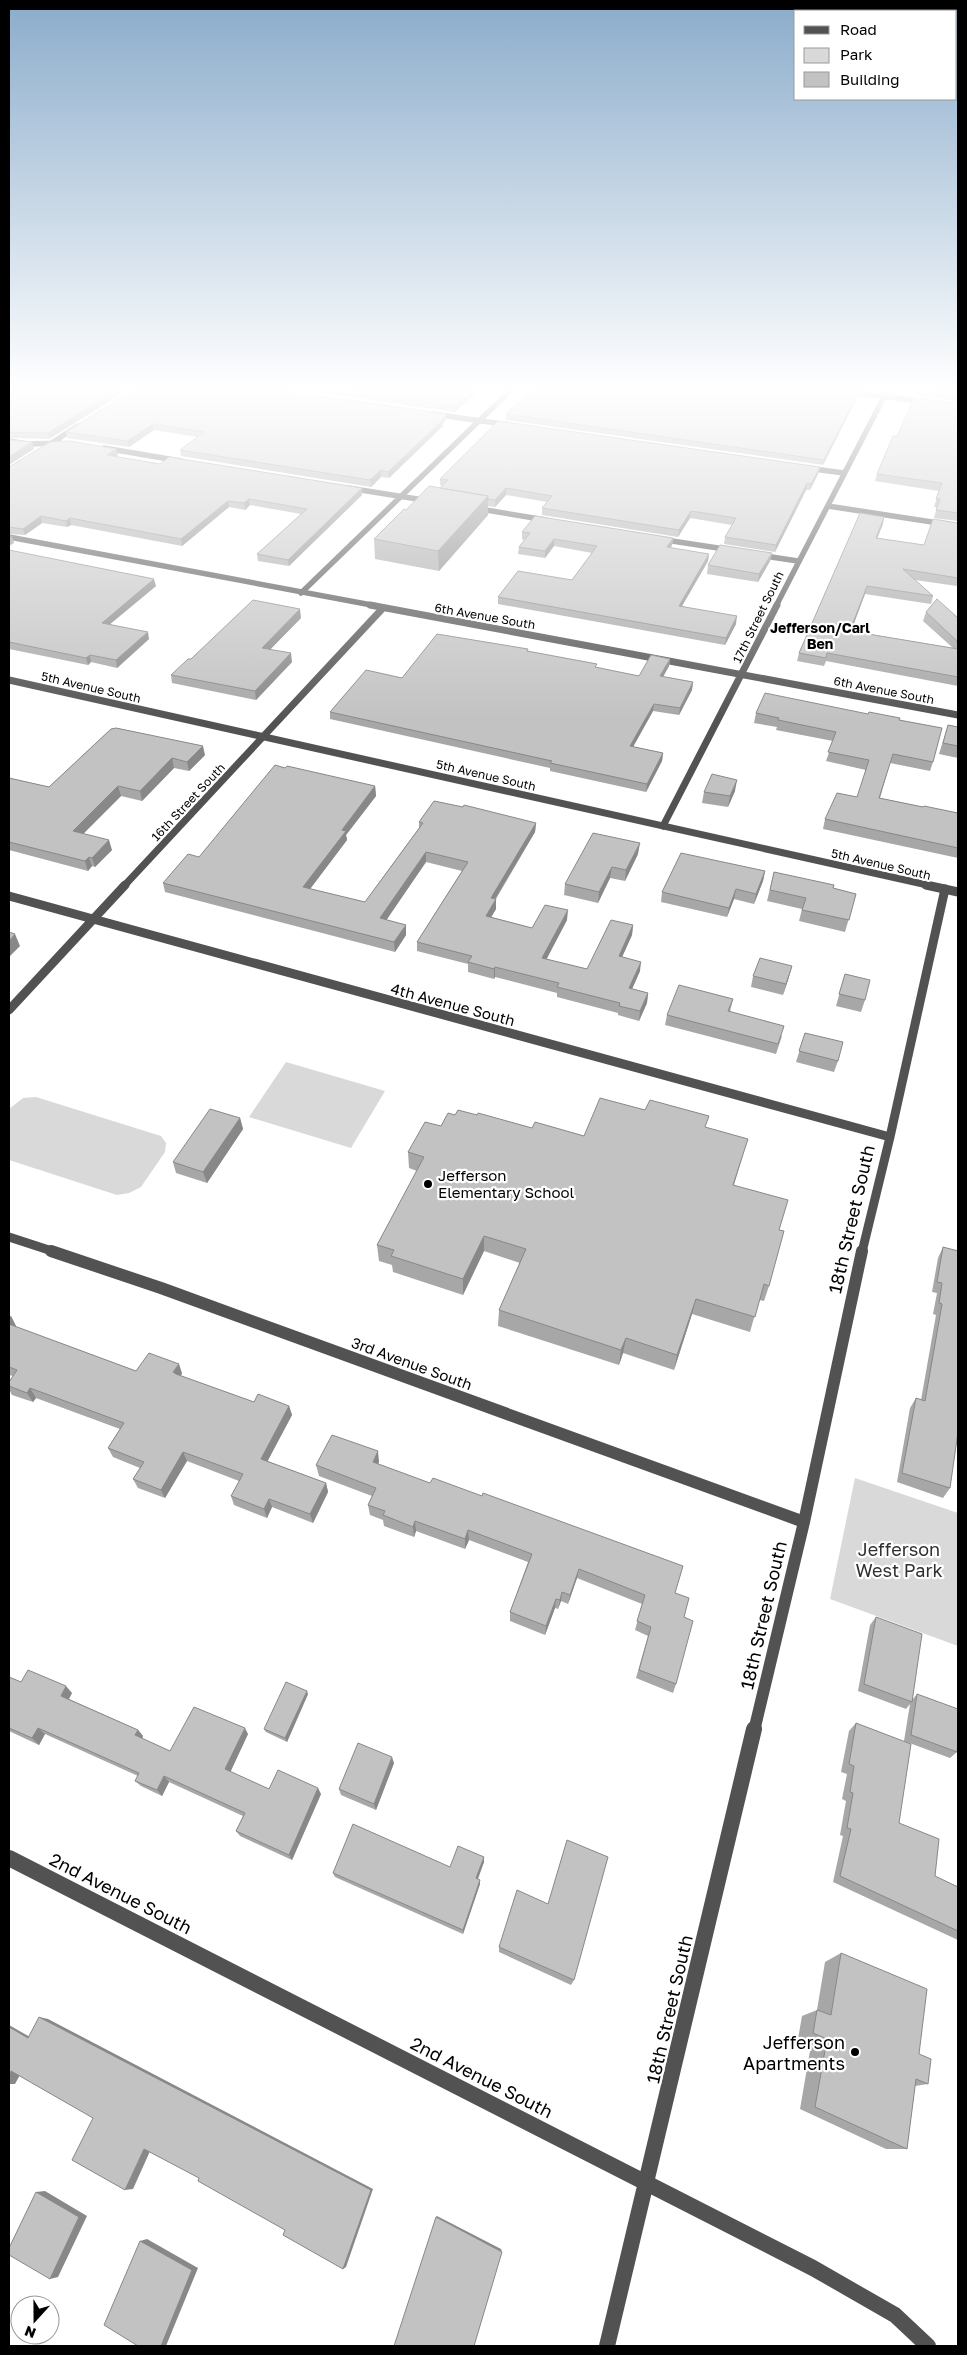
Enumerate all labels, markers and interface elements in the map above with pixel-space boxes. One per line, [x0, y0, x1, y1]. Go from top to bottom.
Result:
legend [794, 10, 957, 100]
text: Road [840, 20, 877, 38]
text: Park [840, 45, 873, 63]
text: Building [840, 70, 900, 88]
street label: 17th Street South [729, 569, 787, 665]
street label: 6th Avenue South [433, 600, 537, 632]
district label: Jefferson/Carl Ben [770, 619, 870, 652]
street label: 5th Avenue South [40, 668, 142, 706]
street label: 6th Avenue South [832, 673, 936, 707]
street label: 5th Avenue South [435, 756, 537, 794]
street label: 16th Street South [148, 760, 228, 844]
street label: 5th Avenue South [830, 845, 932, 883]
street label: 4th Avenue South [389, 979, 517, 1029]
street label: 18th Street South [823, 1143, 879, 1295]
place label: Jefferson Elementary School [438, 1166, 574, 1201]
marker: Jefferson Elementary School [422, 1178, 434, 1190]
street label: 3rd Avenue South [349, 1333, 475, 1393]
park label: Jefferson West Park [855, 1538, 943, 1581]
street label: 18th Street South [735, 1539, 791, 1691]
street label: 2nd Avenue South [46, 1848, 196, 1938]
street label: 18th Street South [641, 1933, 697, 2085]
place label: Jefferson Apartments [743, 2031, 845, 2074]
street label: 2nd Avenue South [407, 2032, 557, 2122]
marker: Jefferson Apartments [849, 2046, 861, 2058]
north arrow [10, 2295, 60, 2345]
text: N [22, 2323, 38, 2342]

